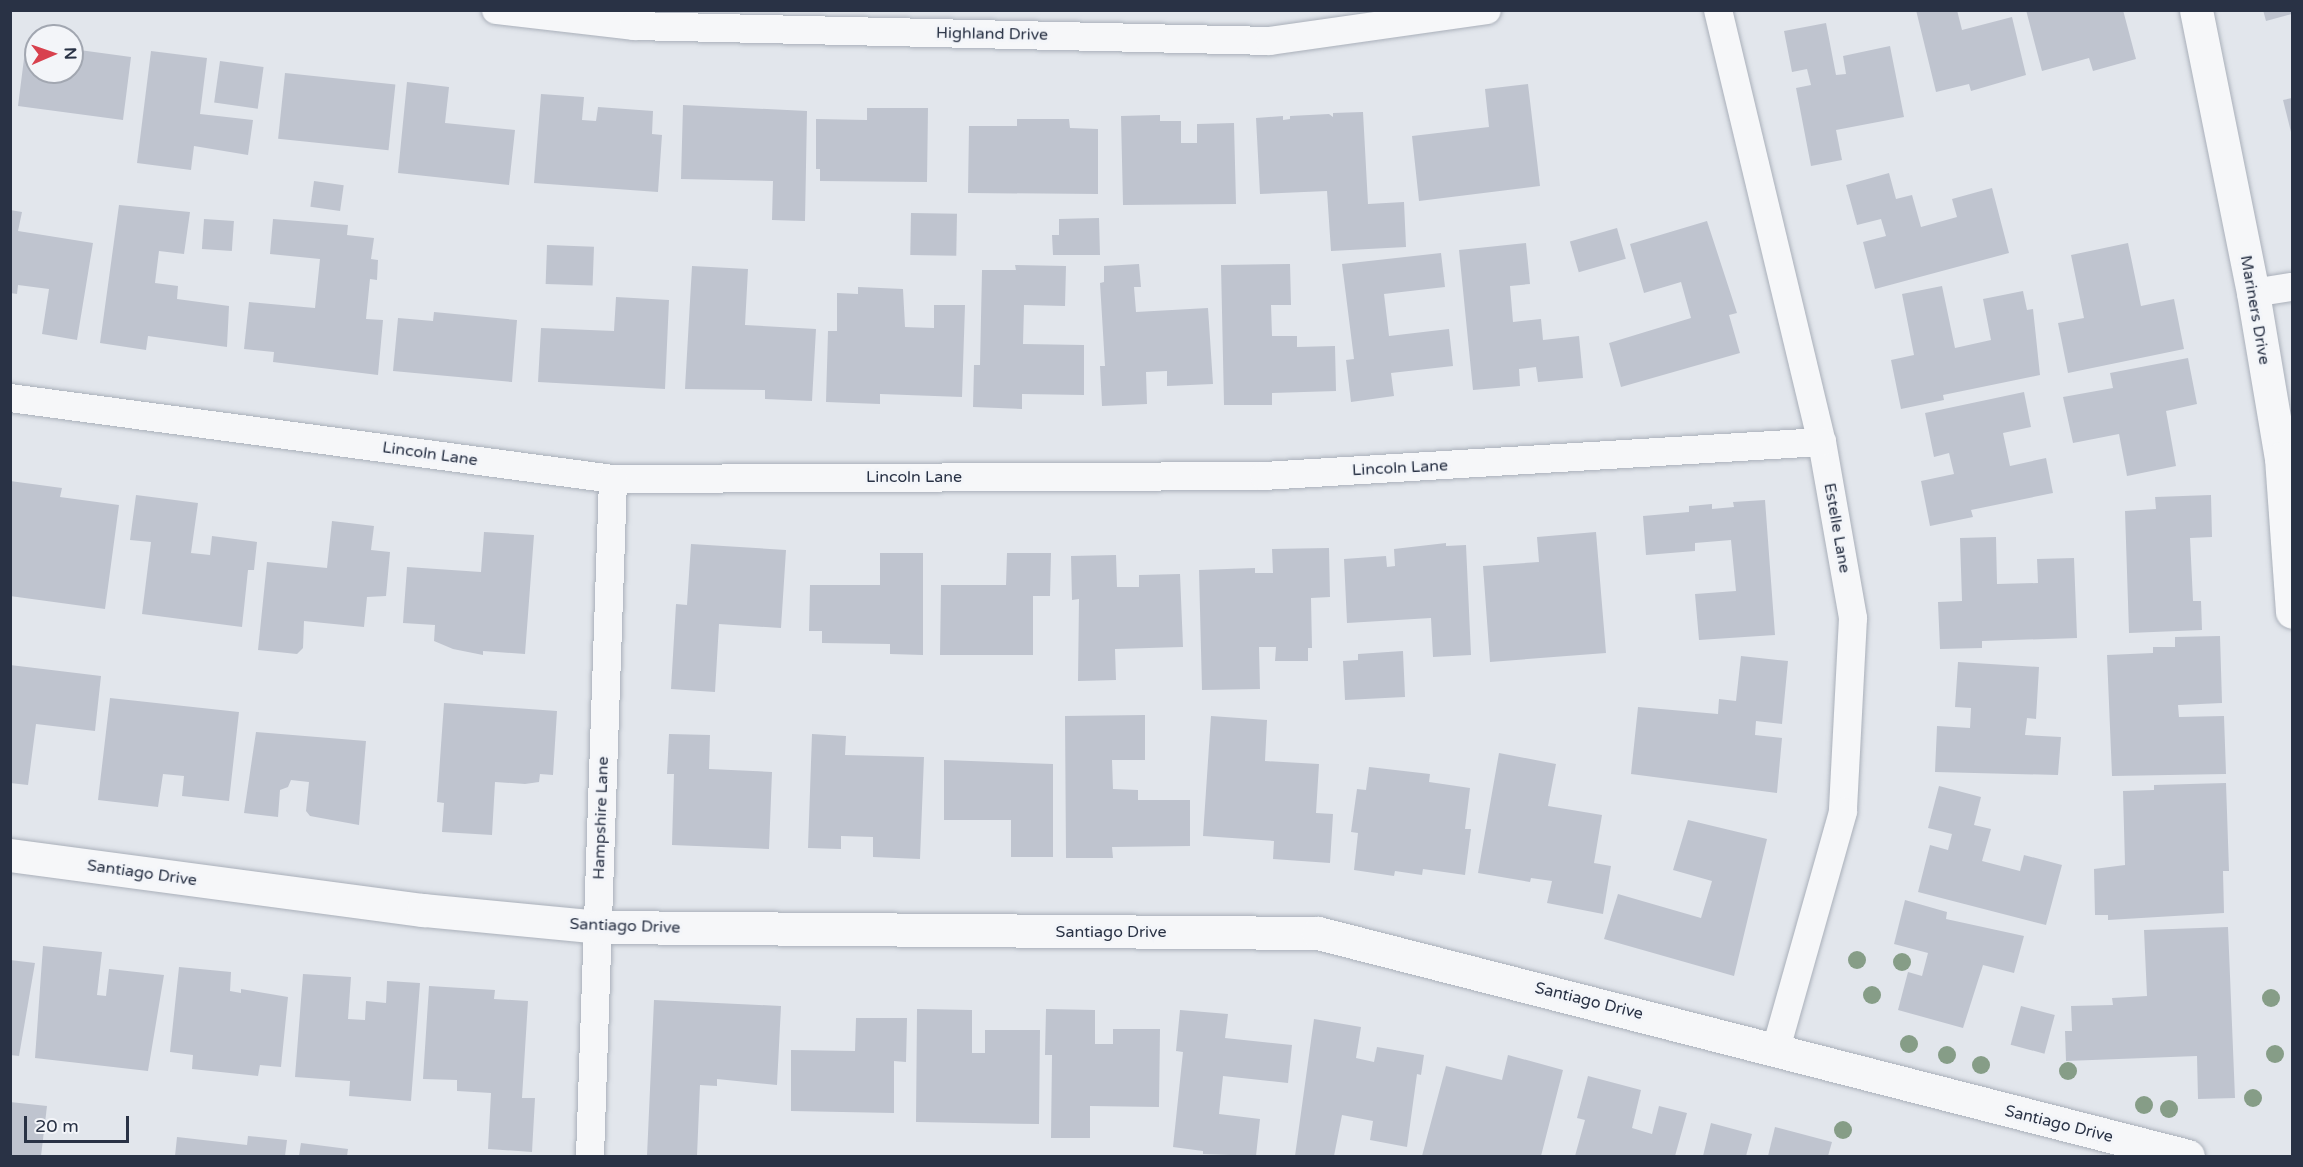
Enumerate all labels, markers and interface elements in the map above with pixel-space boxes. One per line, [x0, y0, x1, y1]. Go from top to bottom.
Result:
street label: Highland Drive [936, 23, 1048, 45]
north arrow [24, 24, 84, 84]
text: N [60, 47, 80, 60]
street label: Mariners Drive [2236, 254, 2274, 366]
street label: Lincoln Lane [381, 438, 479, 470]
street label: Lincoln Lane [1352, 456, 1448, 480]
street label: Lincoln Lane [866, 467, 962, 487]
street label: Estelle Lane [1820, 482, 1854, 574]
street label: Hampshire Lane [589, 756, 613, 880]
street label: Santiago Drive [86, 856, 198, 890]
street label: Santiago Drive [569, 914, 681, 938]
street label: Santiago Drive [1056, 922, 1166, 942]
street label: Santiago Drive [1533, 978, 1645, 1024]
street label: Santiago Drive [2003, 1101, 2115, 1147]
scale bar [27, 1104, 132, 1142]
text: 20 m [35, 1115, 79, 1137]

